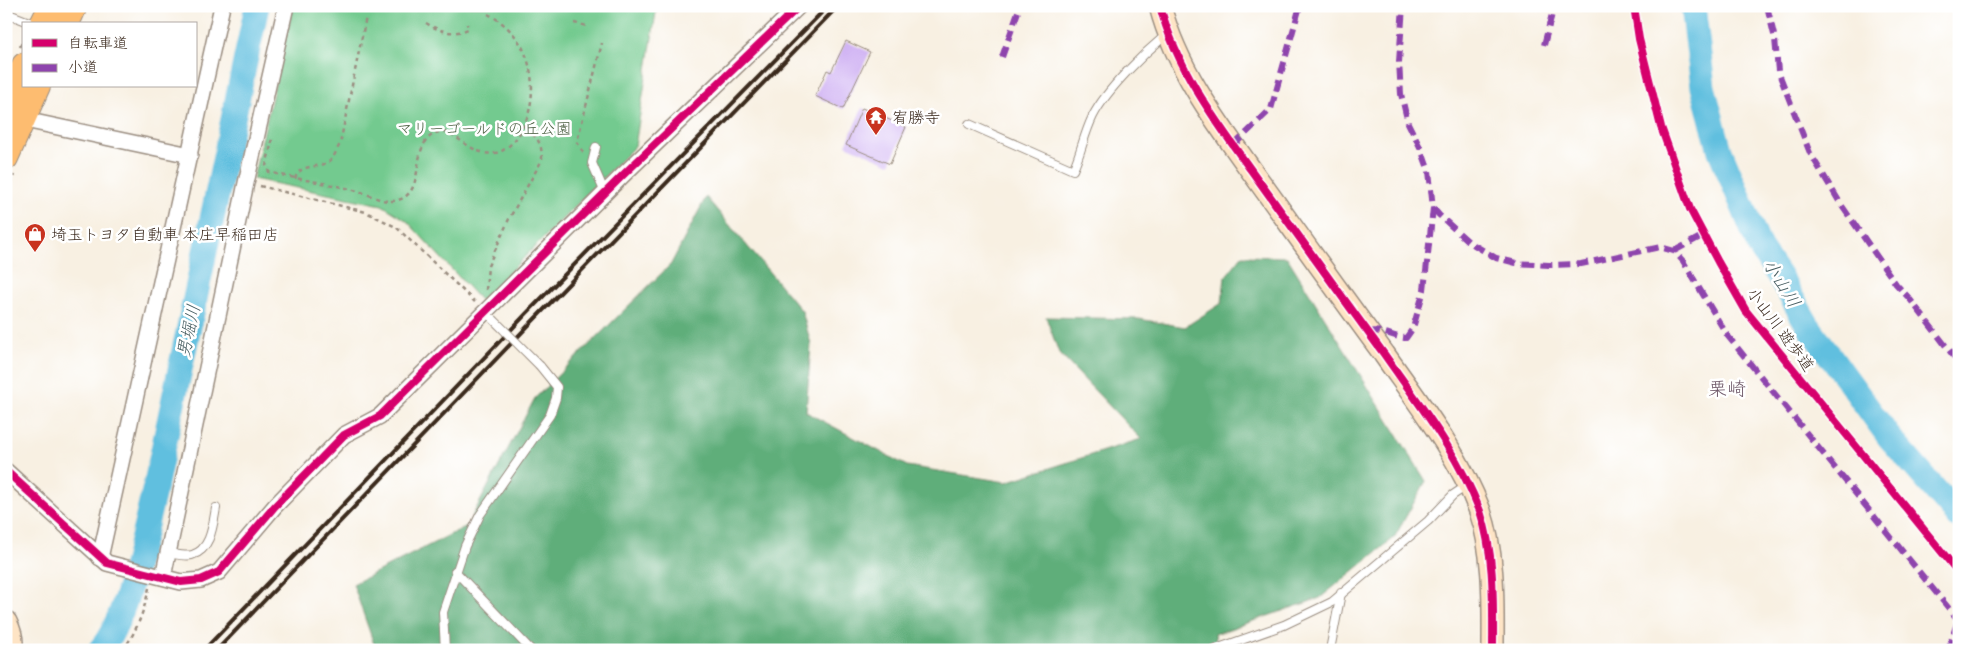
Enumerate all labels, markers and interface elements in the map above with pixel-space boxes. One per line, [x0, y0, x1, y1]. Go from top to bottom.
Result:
legend [22, 22, 198, 88]
text: 自転車道 [68, 32, 128, 53]
text: 小道 [68, 56, 98, 77]
temple icon: 宥勝寺 [864, 105, 888, 136]
place label: 宥勝寺 [892, 106, 940, 128]
park label: マリーゴールドの丘公園 [396, 117, 572, 139]
shop icon: 埼玉トヨタ自動車 本庄早稲田店 [23, 222, 47, 253]
place label: 埼玉トヨタ自動車 本庄早稲田店 [51, 223, 279, 245]
water label: 小山川 [1757, 253, 1807, 313]
street label: 小山川 遊歩道 [1742, 283, 1820, 375]
water label: 男堀川 [170, 302, 206, 360]
district label: 栗崎 [1708, 375, 1746, 401]

